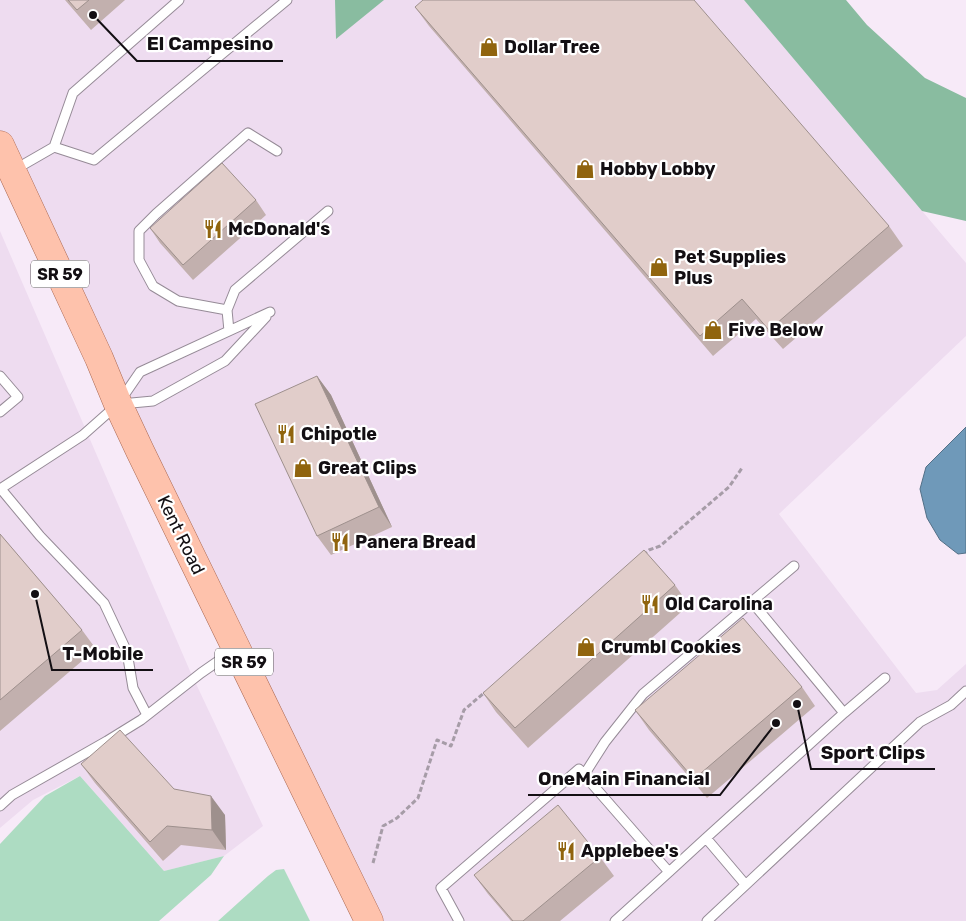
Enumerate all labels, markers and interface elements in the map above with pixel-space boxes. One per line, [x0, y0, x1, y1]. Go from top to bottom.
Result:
callout: El Campesino [137, 27, 283, 61]
text: El Campesino [147, 32, 273, 55]
shop icon: Dollar Tree [478, 36, 500, 58]
place label: Dollar Tree [504, 36, 600, 58]
shop icon: Hobby Lobby [574, 158, 596, 180]
place label: Hobby Lobby [600, 158, 716, 180]
restaurant icon: McDonald's [202, 218, 224, 240]
place label: McDonald's [228, 218, 330, 240]
place label: Pet Supplies Plus [674, 246, 786, 289]
shop icon: Pet Supplies Plus [648, 256, 670, 278]
road number: SR 59 [31, 260, 89, 288]
shop icon: Five Below [702, 319, 724, 341]
place label: Five Below [728, 319, 823, 341]
restaurant icon: Chipotle [275, 423, 297, 445]
place label: Chipotle [301, 423, 377, 445]
shop icon: Great Clips [292, 457, 314, 479]
place label: Great Clips [318, 457, 417, 479]
street label: Kent Road [152, 492, 210, 578]
restaurant icon: Panera Bread [329, 531, 351, 553]
place label: Panera Bread [355, 531, 476, 553]
restaurant icon: Old Carolina [639, 593, 661, 615]
place label: Old Carolina [665, 593, 773, 615]
callout: T-Mobile [52, 636, 153, 670]
shop icon: Crumbl Cookies [575, 636, 597, 658]
place label: Crumbl Cookies [601, 636, 741, 658]
text: T-Mobile [62, 642, 144, 665]
road number: SR 59 [215, 649, 273, 676]
callout: Sport Clips [811, 735, 935, 769]
text: Sport Clips [821, 741, 925, 764]
callout: OneMain Financial [528, 761, 720, 795]
text: OneMain Financial [538, 767, 710, 790]
restaurant icon: Applebee's [555, 840, 577, 862]
place label: Applebee's [581, 840, 679, 862]

